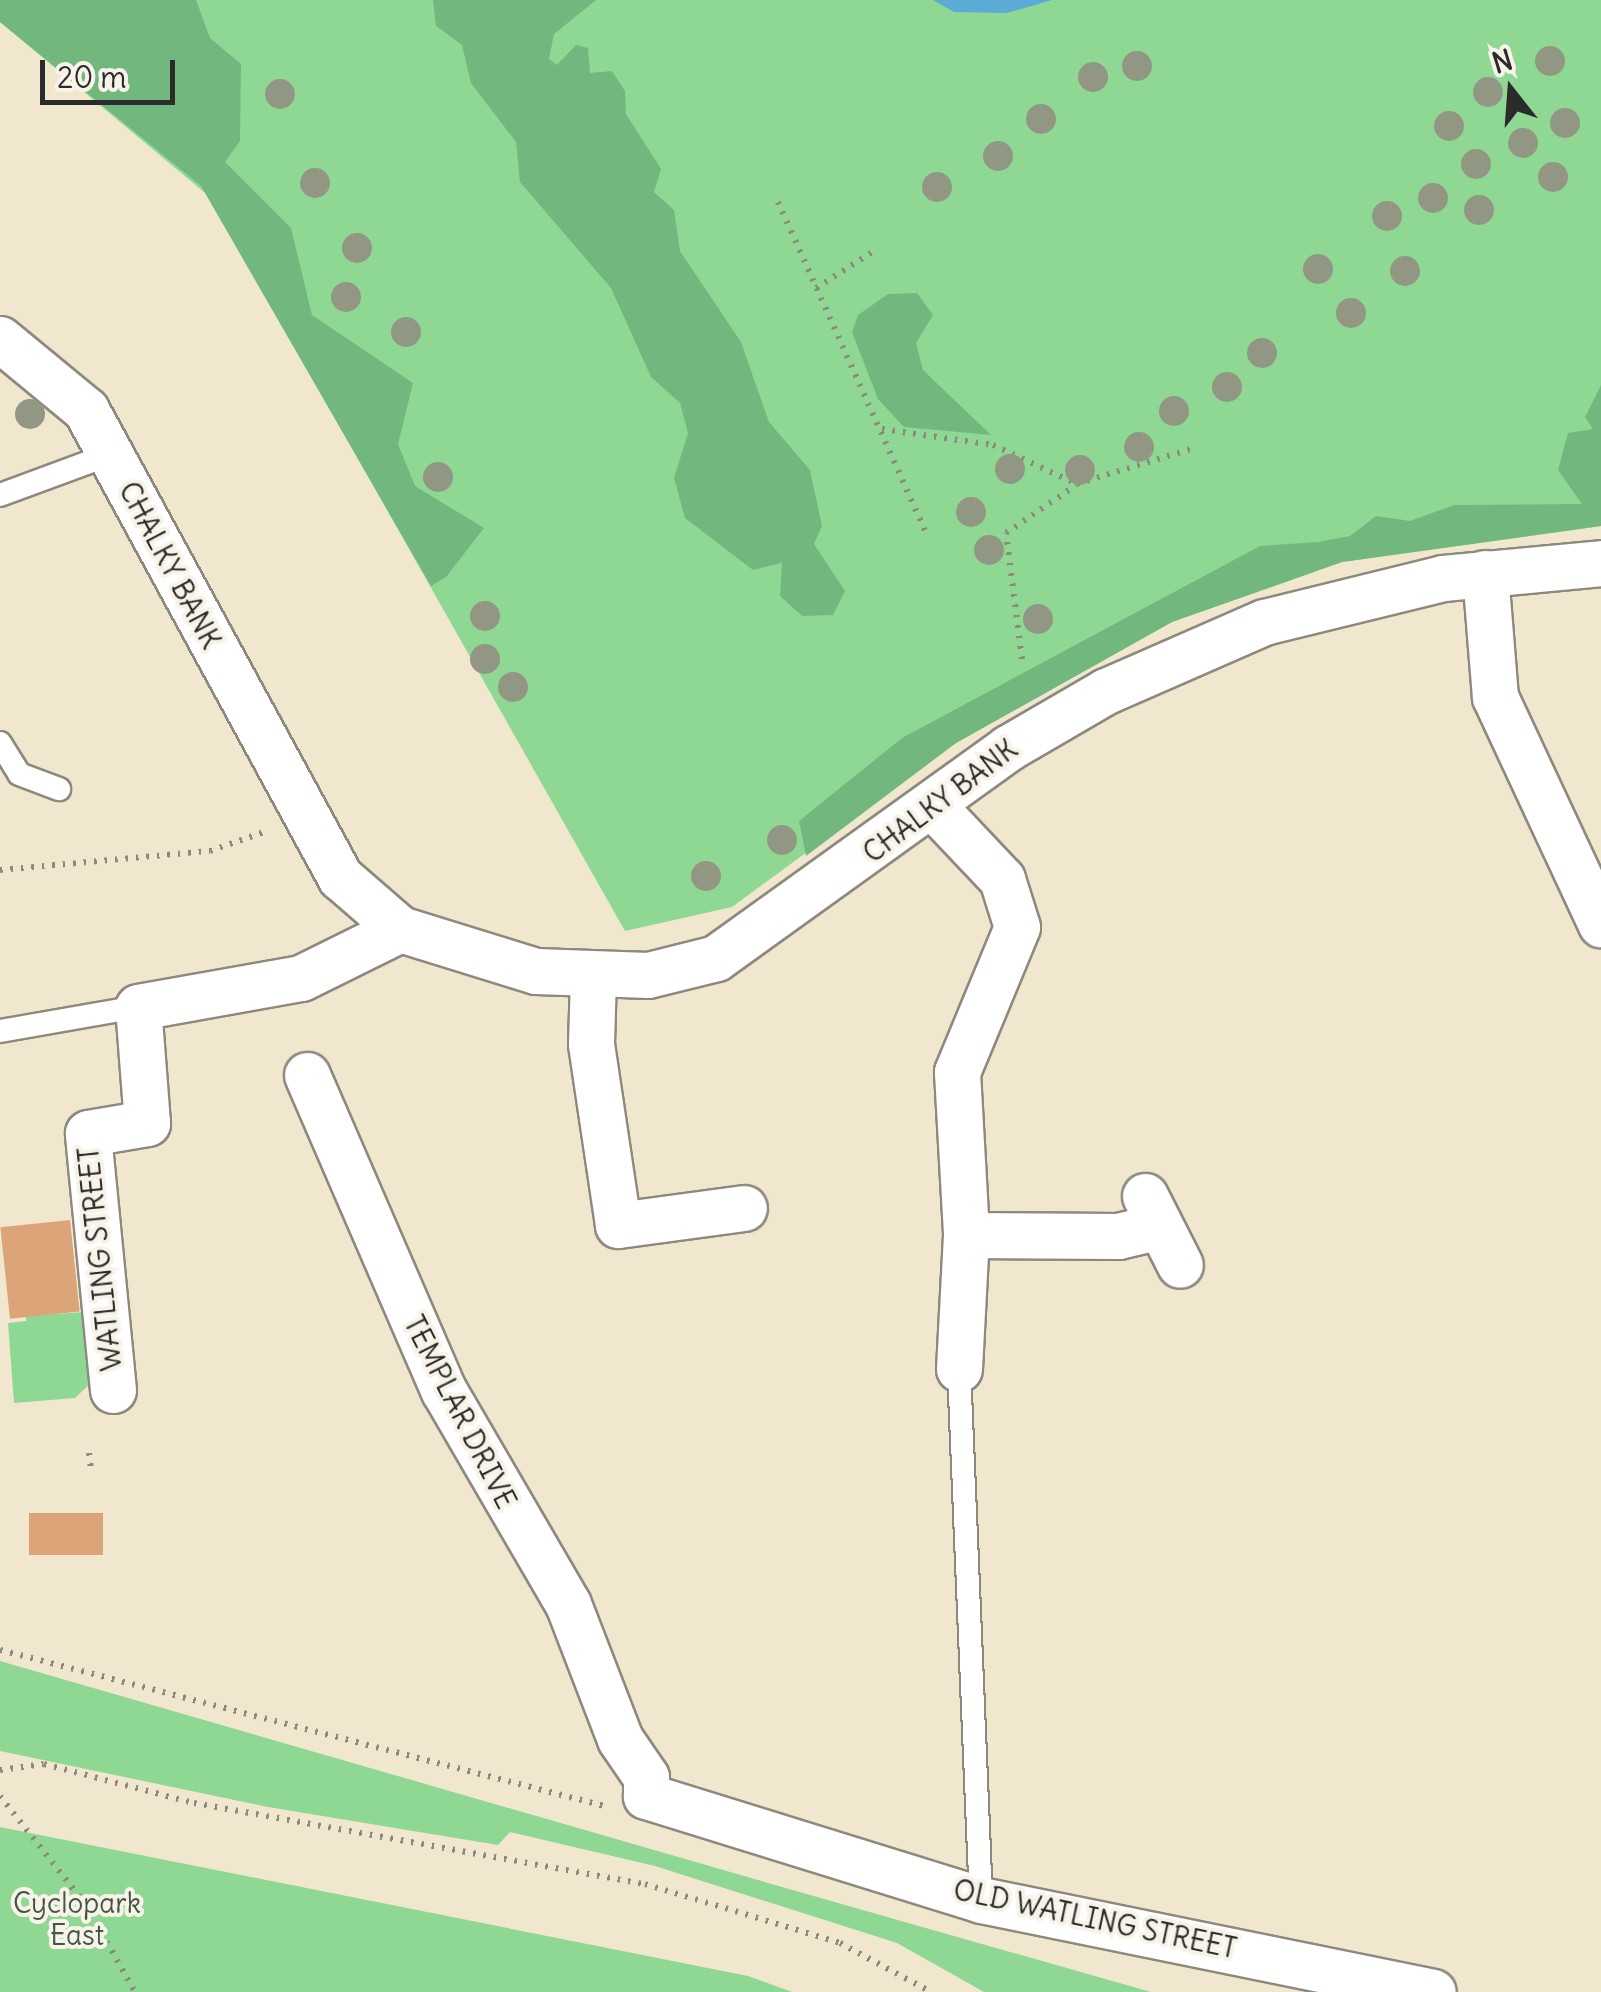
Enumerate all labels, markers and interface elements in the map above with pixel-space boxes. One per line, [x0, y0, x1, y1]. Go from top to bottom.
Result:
scale bar [45, 40, 180, 102]
north arrow [1461, 40, 1561, 140]
text: N [1488, 41, 1517, 81]
text: 20 m [57, 58, 127, 96]
street label: CHALKY BANK [112, 476, 228, 654]
street label: CHALKY BANK [856, 732, 1024, 870]
street label: WATLING STREET [72, 1145, 128, 1373]
street label: TEMPLAR DRIVE [397, 1310, 523, 1514]
street label: OLD WATLING STREET [950, 1873, 1240, 1965]
park label: Cyclopark East [13, 1886, 141, 1952]

